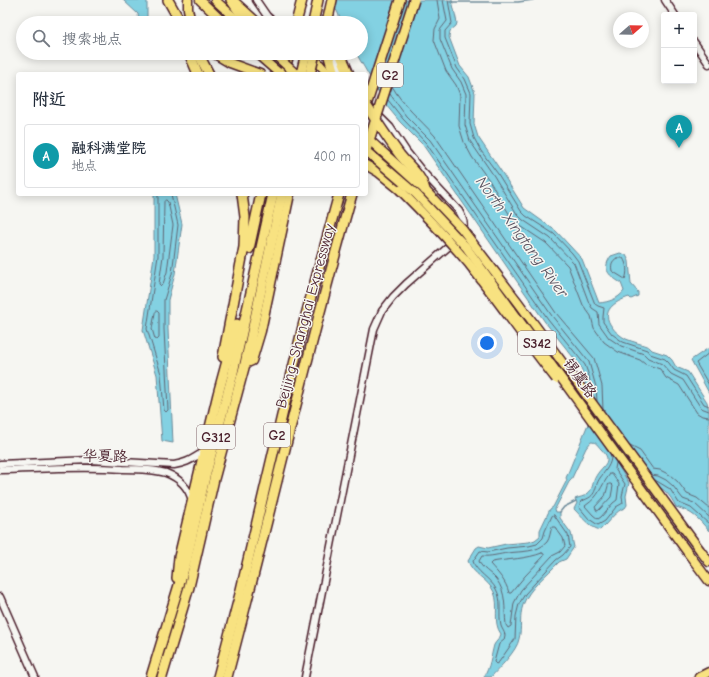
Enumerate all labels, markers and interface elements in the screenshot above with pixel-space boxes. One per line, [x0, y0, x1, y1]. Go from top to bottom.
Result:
north arrow [613, 12, 649, 48]
map controls [661, 12, 697, 84]
button: + [661, 12, 697, 48]
search box [16, 16, 368, 60]
icon: search [30, 27, 52, 49]
text: 搜索地点 [62, 30, 122, 48]
button: − [661, 48, 697, 84]
road number: G2 [377, 63, 403, 87]
text: 附近 [32, 90, 66, 109]
pin: A [666, 115, 692, 148]
text: 融科满堂院 [71, 139, 146, 157]
text: A [42, 149, 50, 164]
text: 400 m [314, 149, 351, 164]
text: 地点 [71, 158, 97, 173]
water label: North Xingtang River [472, 173, 572, 301]
street label: Beijing–Shanghai Expressway [272, 222, 338, 410]
road number: S342 [518, 331, 556, 355]
your location [477, 333, 497, 353]
street label: 锡虞路 [559, 355, 601, 401]
road number: G2 [264, 423, 290, 447]
road number: G312 [197, 425, 235, 449]
street label: 华夏路 [82, 447, 128, 465]

